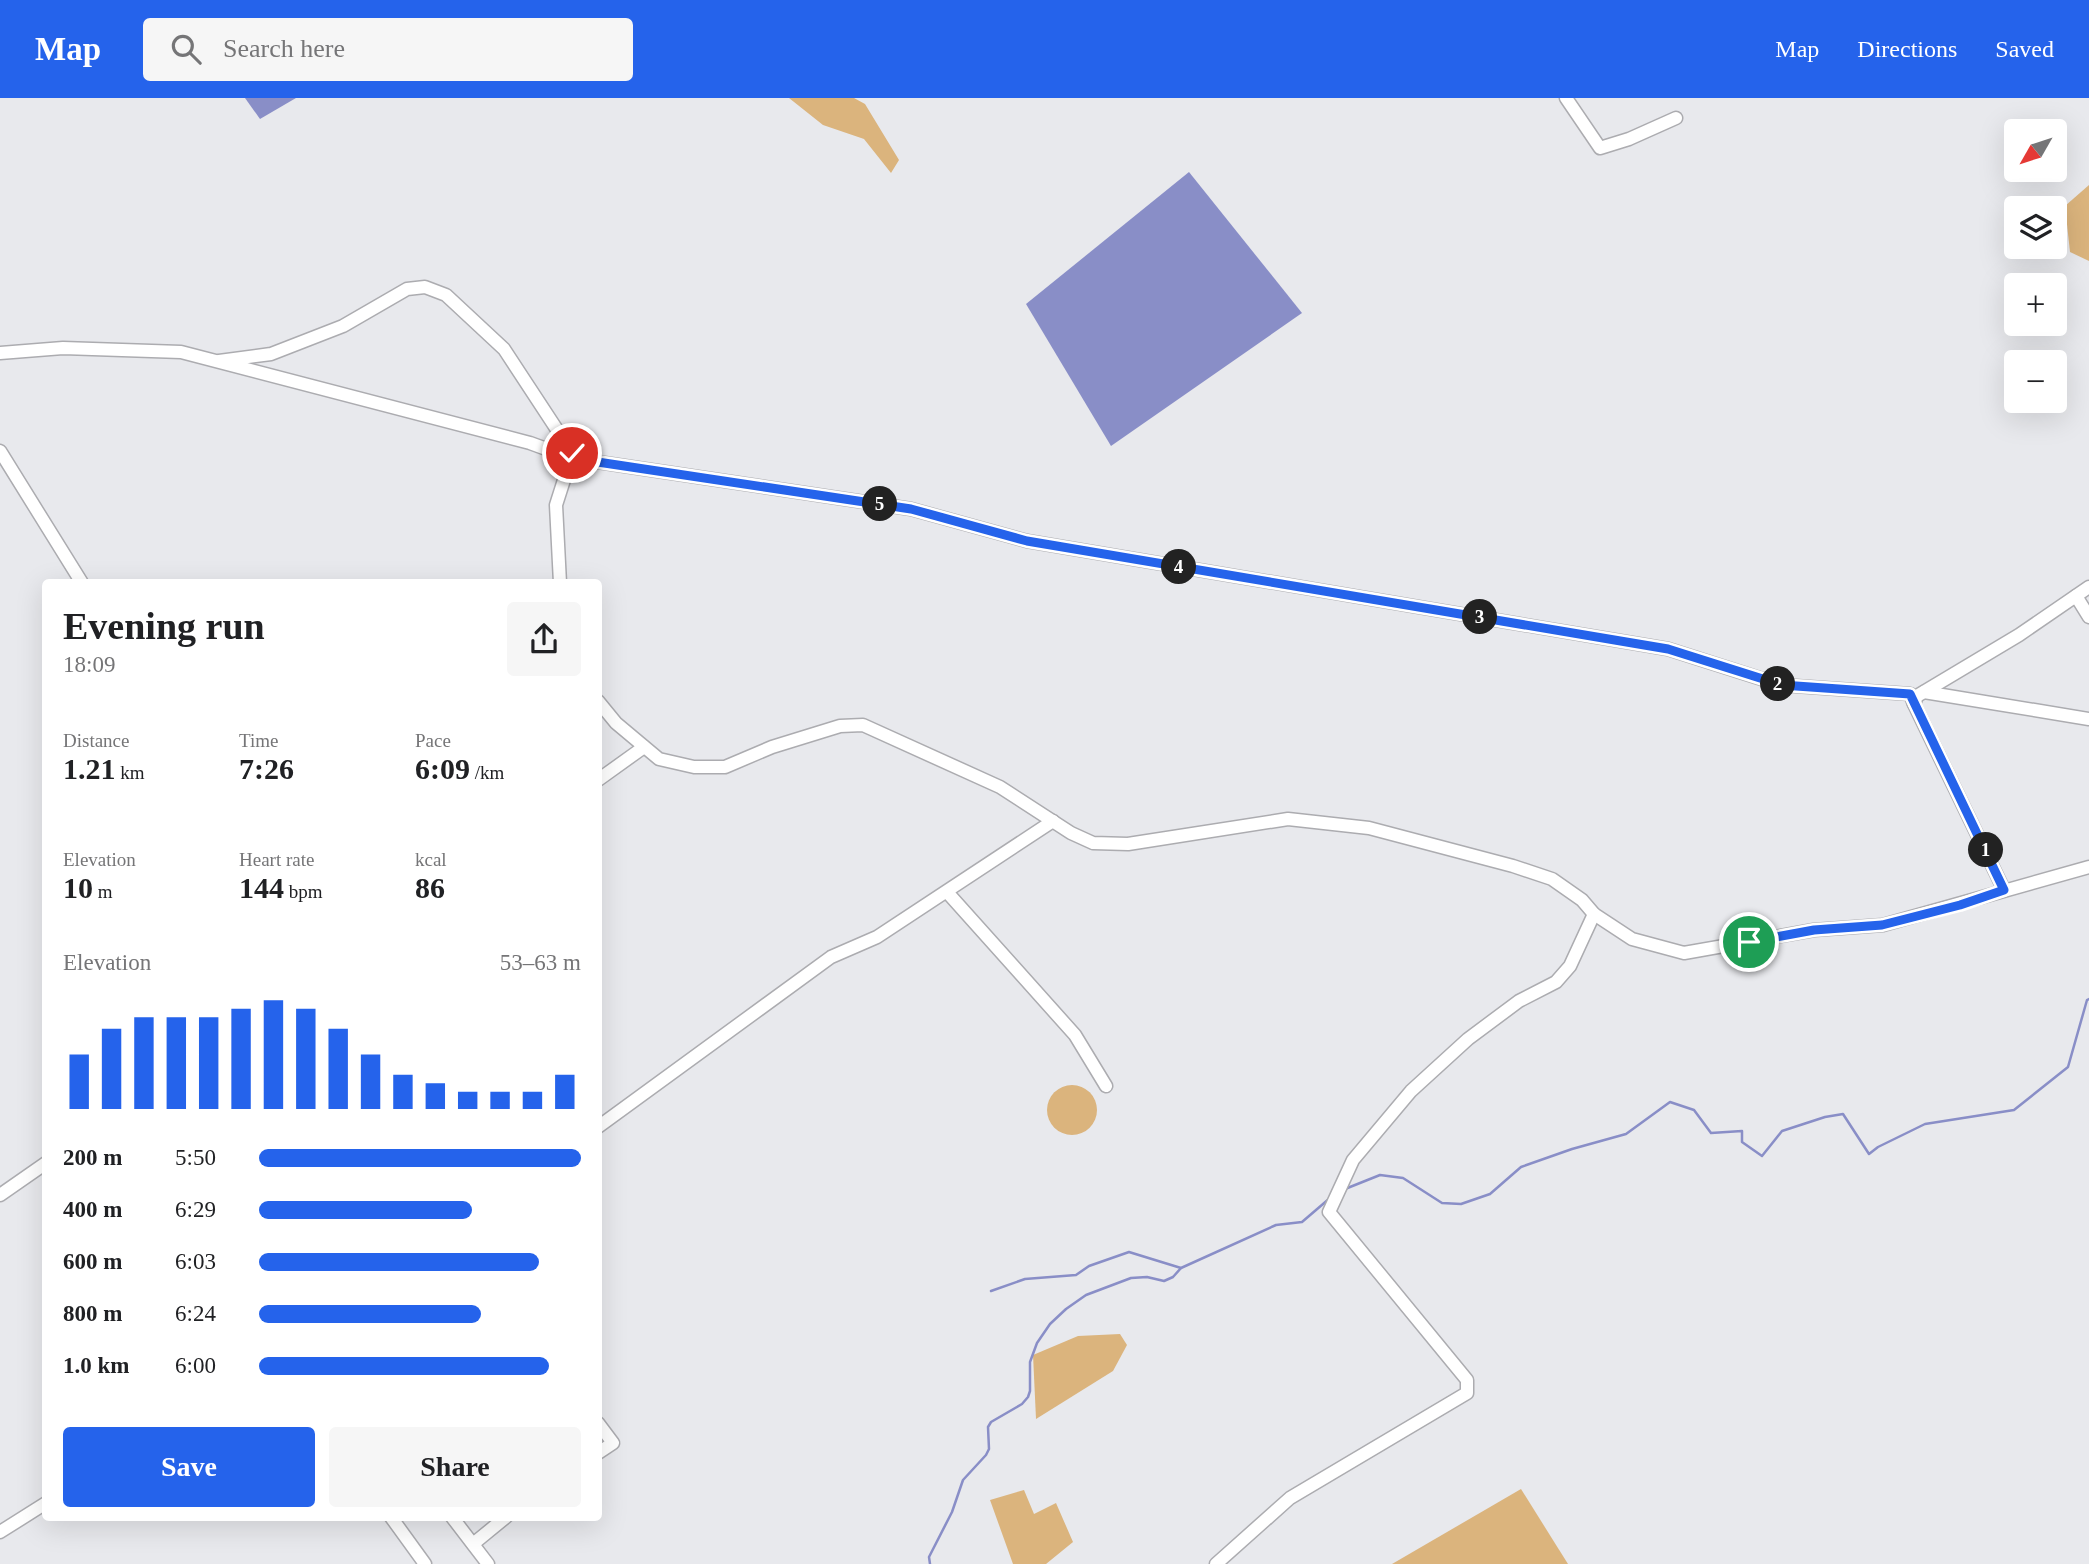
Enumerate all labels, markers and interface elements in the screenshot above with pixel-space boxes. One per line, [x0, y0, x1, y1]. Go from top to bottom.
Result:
search box [143, 18, 633, 81]
icon: search [167, 30, 205, 68]
text: Map [35, 31, 101, 67]
text: Search here [223, 34, 345, 63]
text: Map [1775, 36, 1819, 62]
text: Directions [1857, 36, 1957, 62]
text: Saved [1995, 36, 2054, 62]
north arrow [2004, 119, 2067, 182]
map controls [2004, 119, 2067, 413]
button: layers [2004, 196, 2067, 259]
button: + [2004, 273, 2067, 336]
button: − [2004, 350, 2067, 413]
pin [542, 423, 602, 483]
icon: check [553, 434, 591, 472]
pin: 5 [862, 486, 898, 522]
text: 5 [875, 493, 884, 514]
pin: 4 [1162, 550, 1196, 584]
text: 4 [1174, 556, 1183, 577]
pin: 3 [1462, 600, 1498, 634]
button: share [507, 602, 581, 676]
text: Evening run [63, 605, 265, 647]
text: 3 [1475, 606, 1484, 627]
text: 18:09 [63, 652, 115, 677]
pin: 2 [1760, 666, 1796, 702]
text: 2 [1773, 673, 1782, 694]
text: Distance [63, 730, 129, 751]
text: Time [239, 730, 278, 751]
text: Pace [415, 730, 451, 751]
text: 1.21 [63, 752, 116, 785]
text: 7:26 [239, 752, 294, 785]
text: 6:09 [415, 752, 470, 785]
text: km [116, 762, 145, 783]
text: /km [470, 762, 504, 783]
pin: 1 [1968, 832, 2004, 868]
text: 1 [1981, 839, 1990, 860]
text: Elevation [63, 849, 136, 870]
text: Heart rate [239, 849, 314, 870]
text: kcal [415, 849, 447, 870]
text: 10 [63, 871, 93, 904]
text: 144 [239, 871, 284, 904]
text: 86 [415, 871, 445, 904]
text: m [93, 881, 113, 902]
text: bpm [284, 881, 323, 902]
pin [1719, 912, 1779, 972]
icon: arrive [1730, 923, 1768, 961]
text: Elevation [63, 950, 151, 975]
text: 53–63 m [500, 950, 581, 975]
text: 200 m [63, 1145, 122, 1170]
text: 5:50 [175, 1145, 216, 1170]
text: 400 m [63, 1197, 122, 1222]
text: 6:29 [175, 1197, 216, 1222]
text: 600 m [63, 1249, 122, 1274]
text: 6:03 [175, 1249, 216, 1274]
text: 800 m [63, 1301, 122, 1326]
text: 6:24 [175, 1301, 216, 1326]
text: 1.0 km [63, 1353, 129, 1378]
text: 6:00 [175, 1353, 216, 1378]
button: Save [63, 1427, 315, 1507]
button: Share [329, 1427, 581, 1507]

